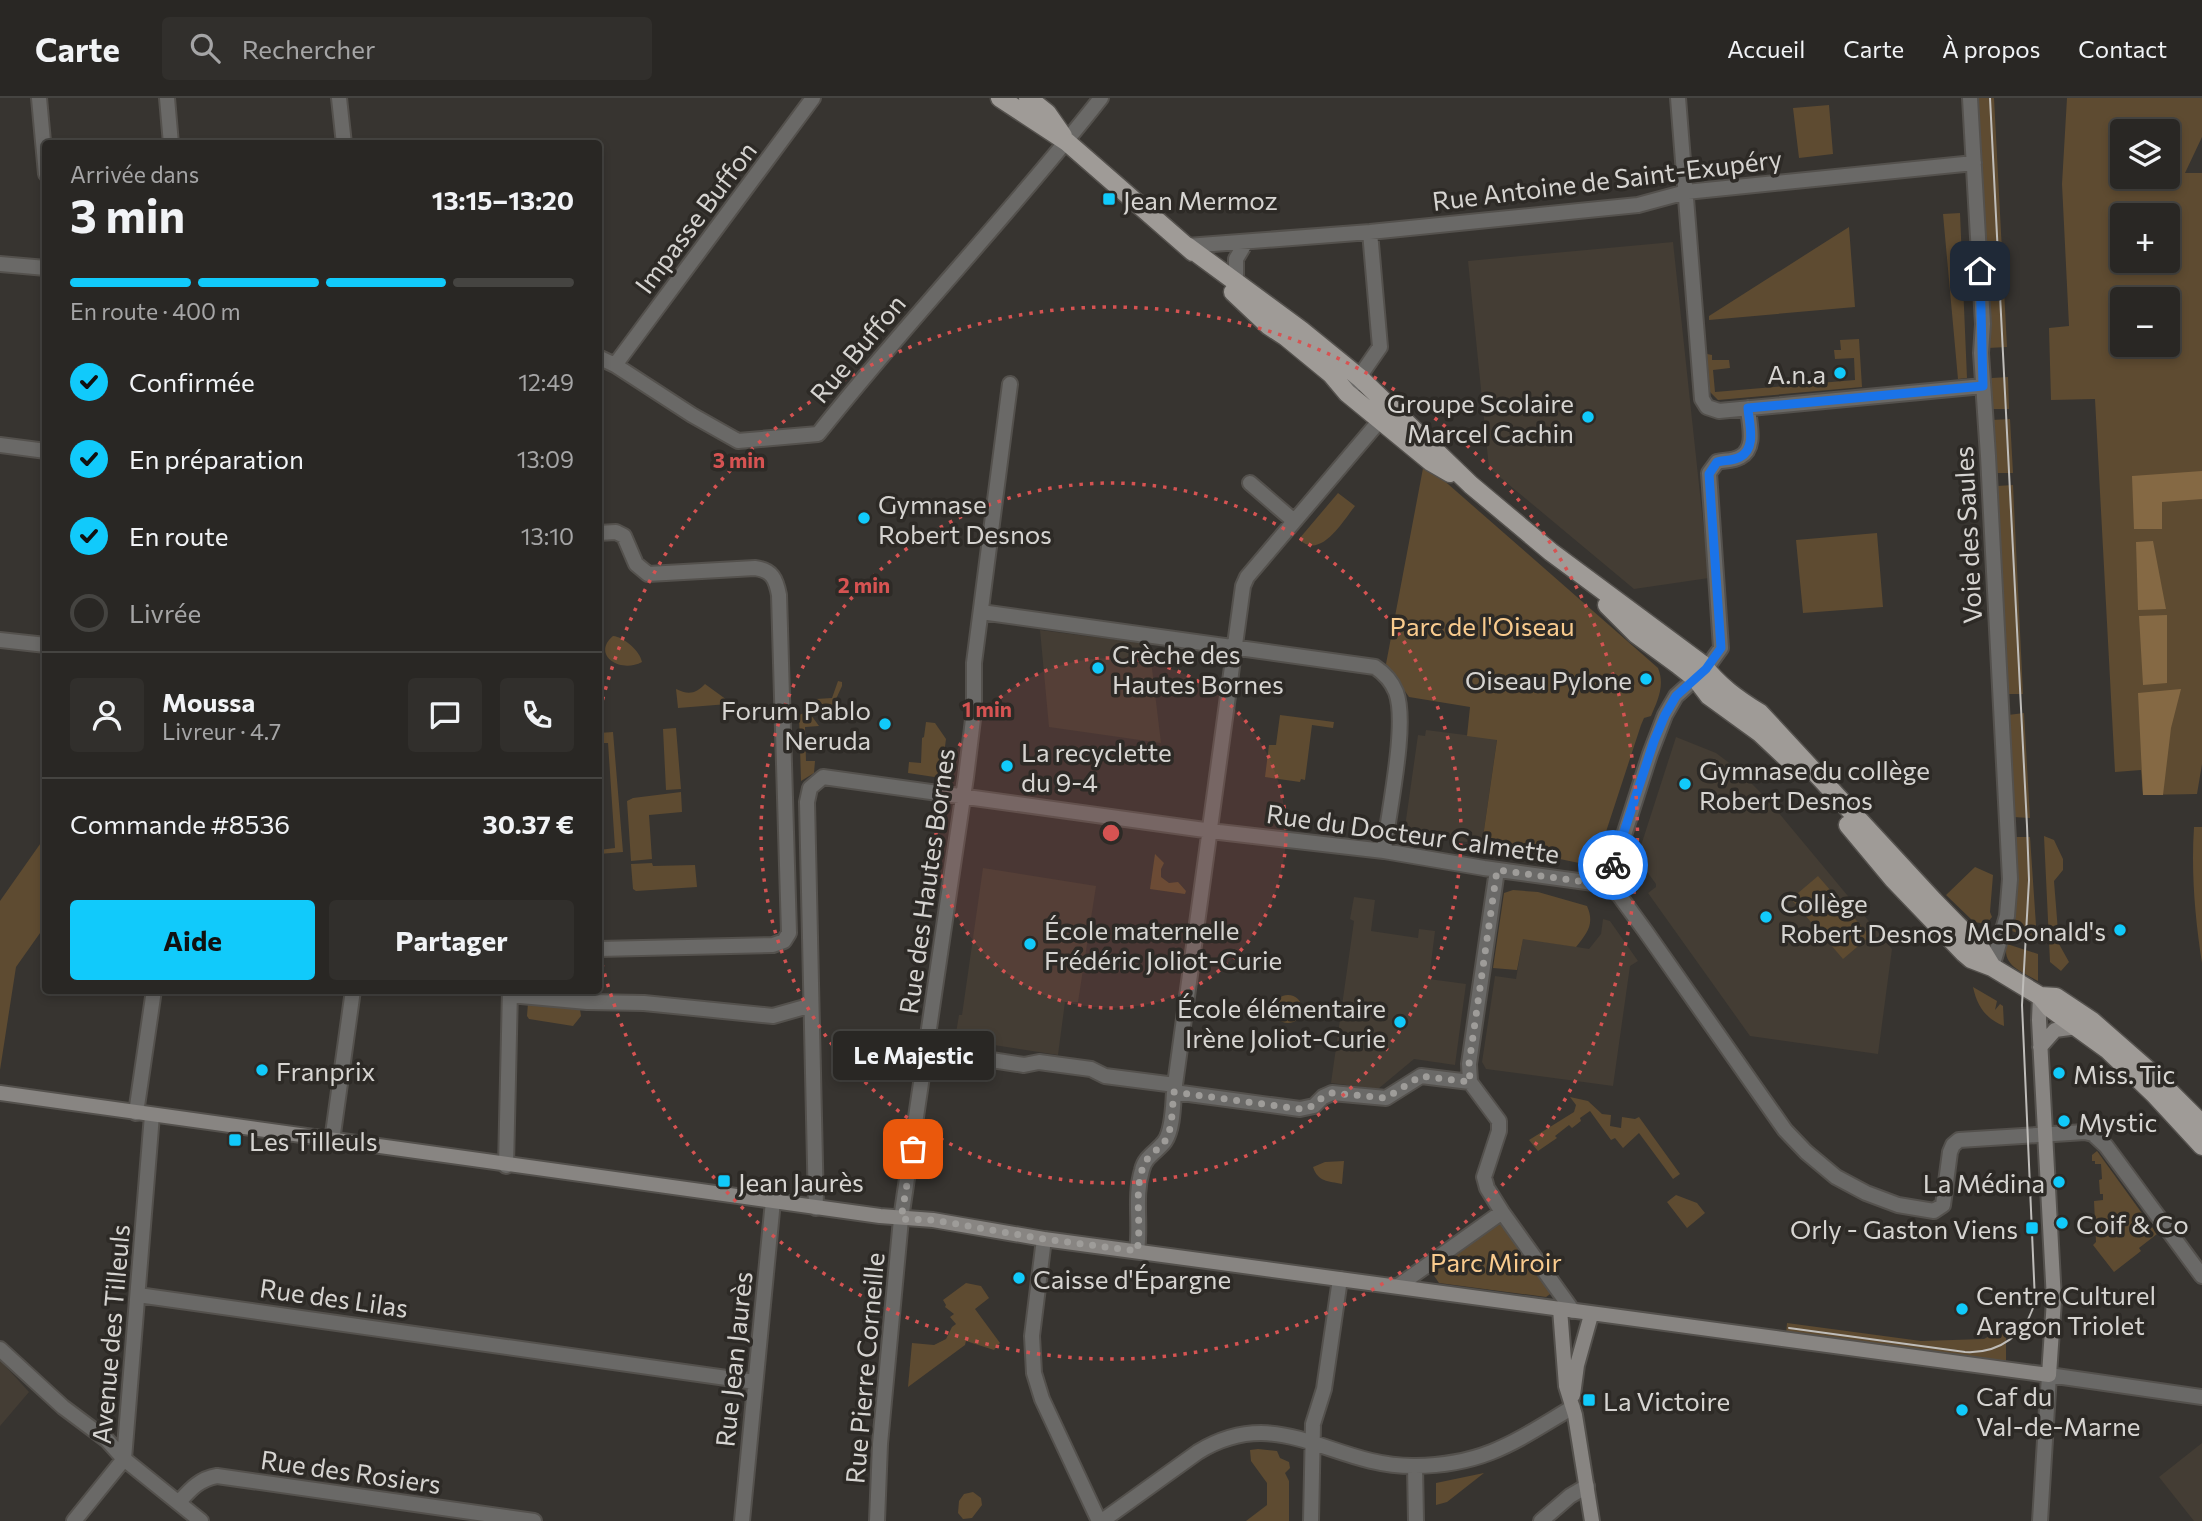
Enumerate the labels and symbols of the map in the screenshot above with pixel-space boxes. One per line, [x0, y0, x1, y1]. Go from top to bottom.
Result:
street label: Impasse Buffon [628, 135, 762, 299]
street label: Rue Antoine de Saint-Exupéry [1430, 142, 1784, 216]
place label: Jean Mermoz [1123, 184, 1278, 215]
marker: Jean Mermoz [1101, 191, 1117, 207]
pin [1950, 241, 2010, 301]
street label: Rue Buffon [803, 288, 911, 408]
place label: A.n.a [1767, 358, 1826, 389]
marker: A.n.a [1832, 365, 1848, 381]
place label: Groupe Scolaire Marcel Cachin [1387, 387, 1574, 448]
marker: Groupe Scolaire Marcel Cachin [1580, 409, 1596, 425]
street label: Voie des Saules [1947, 445, 1987, 625]
text: 3 min [713, 447, 765, 472]
place label: Gymnase Robert Desnos [878, 488, 1052, 549]
marker: Gymnase Robert Desnos [856, 510, 872, 526]
text: 2 min [838, 572, 890, 597]
park label: Parc de l'Oiseau [1390, 610, 1574, 641]
place label: Crèche des Hautes Bornes [1112, 638, 1284, 699]
marker: Crèche des Hautes Bornes [1090, 660, 1106, 676]
place label: Oiseau Pylone [1465, 664, 1632, 695]
marker: Oiseau Pylone [1638, 671, 1654, 687]
place label: Forum Pablo Neruda [721, 694, 871, 755]
text: 1 min [962, 696, 1012, 721]
marker: Forum Pablo Neruda [877, 716, 893, 732]
place label: La recyclette du 9-4 [1021, 736, 1172, 797]
street label: Rue des Hautes Bornes [892, 746, 960, 1016]
place label: Gymnase du collège Robert Desnos [1699, 754, 1930, 815]
marker: La recyclette du 9-4 [999, 758, 1015, 774]
marker: Gymnase du collège Robert Desnos [1677, 776, 1693, 792]
street label: Rue du Docteur Calmette [1264, 797, 1562, 869]
centre of rings [1099, 821, 1123, 845]
courier [1578, 830, 1648, 900]
place label: Collège Robert Desnos [1780, 887, 1954, 948]
marker: Collège Robert Desnos [1758, 909, 1774, 925]
place label: École maternelle Frédéric Joliot-Curie [1044, 914, 1282, 975]
place label: McDonald's [1966, 915, 2106, 946]
marker: McDonald's [2112, 922, 2128, 938]
marker: École maternelle Frédéric Joliot-Curie [1022, 936, 1038, 952]
place label: École élémentaire Irène Joliot-Curie [1177, 992, 1386, 1053]
marker: École élémentaire Irène Joliot-Curie [1392, 1014, 1408, 1030]
callout: Le Majestic [832, 1030, 993, 1079]
place label: Franprix [276, 1055, 376, 1086]
place label: Miss. Tic [2073, 1058, 2175, 1089]
marker: Franprix [254, 1062, 270, 1078]
marker: Miss. Tic [2051, 1065, 2067, 1081]
place label: Mystic [2078, 1106, 2157, 1137]
marker: Mystic [2056, 1113, 2072, 1129]
pin [883, 1119, 943, 1179]
place label: Les Tilleuls [249, 1125, 378, 1156]
marker: Les Tilleuls [227, 1132, 243, 1148]
place label: Jean Jaurès [738, 1166, 864, 1197]
place label: La Médina [1923, 1167, 2045, 1198]
marker: Jean Jaurès [716, 1173, 732, 1189]
marker: La Médina [2051, 1174, 2067, 1190]
place label: Coif & Co [2076, 1208, 2189, 1239]
place label: Orly - Gaston Viens [1790, 1213, 2018, 1244]
marker: Coif & Co [2054, 1215, 2070, 1231]
marker: Orly - Gaston Viens [2024, 1220, 2040, 1236]
street label: Avenue des Tilleuls [85, 1223, 135, 1445]
park label: Parc Miroir [1430, 1246, 1562, 1277]
street label: Rue Pierre Corneille [838, 1251, 890, 1485]
place label: Caisse d'Épargne [1033, 1263, 1231, 1294]
street label: Rue Jean Jaurès [708, 1270, 758, 1448]
marker: Caisse d'Épargne [1011, 1270, 1027, 1286]
street label: Rue des Lilas [258, 1271, 410, 1323]
place label: Centre Culturel Aragon Triolet [1976, 1279, 2156, 1340]
marker: Centre Culturel Aragon Triolet [1954, 1301, 1970, 1317]
place label: Caf du Val-de-Marne [1976, 1380, 2141, 1441]
place label: La Victoire [1603, 1385, 1730, 1416]
marker: La Victoire [1581, 1392, 1597, 1408]
marker: Caf du Val-de-Marne [1954, 1402, 1970, 1418]
street label: Rue des Rosiers [259, 1443, 443, 1499]

